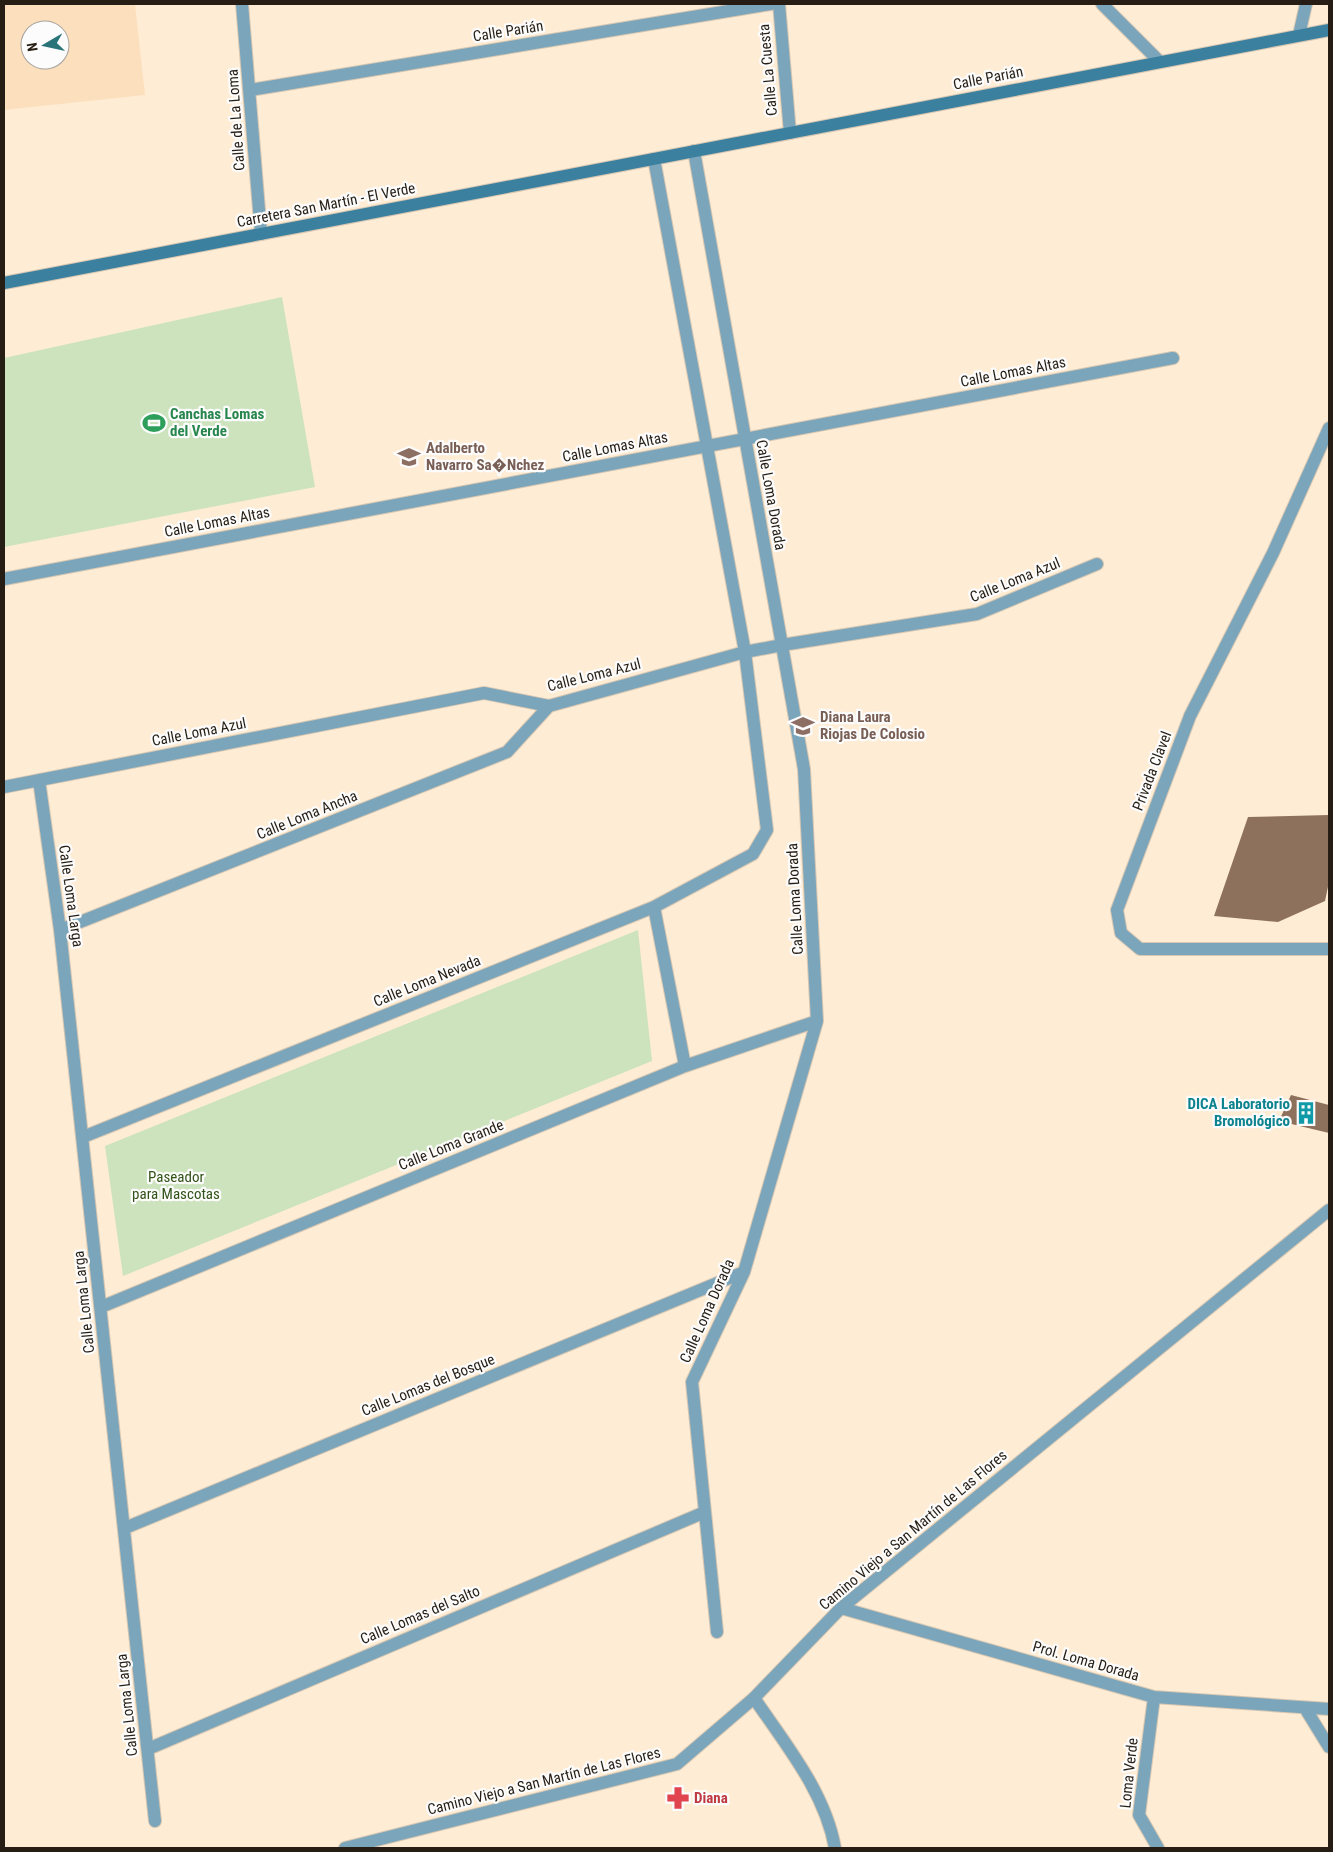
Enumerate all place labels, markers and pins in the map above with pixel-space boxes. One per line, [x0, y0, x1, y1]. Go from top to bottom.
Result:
place label: Canchas Lomas del Verde [170, 405, 264, 440]
sports icon: Canchas Lomas del Verde [141, 410, 167, 436]
place label: Adalberto Navarro Sa�Nchez [426, 439, 545, 475]
school or university icon: Adalberto Navarro Sa�Nchez [396, 444, 422, 470]
place label: Diana Laura Riojas De Colosio [820, 708, 925, 743]
school or university icon: Diana Laura Riojas De Colosio [790, 713, 816, 739]
place label: DICA Laboratorio Bromológico [1188, 1095, 1290, 1130]
building icon: DICA Laboratorio Bromológico [1293, 1100, 1319, 1126]
pharmacy icon: Diana [665, 1785, 691, 1811]
place label: Diana [694, 1789, 728, 1807]

